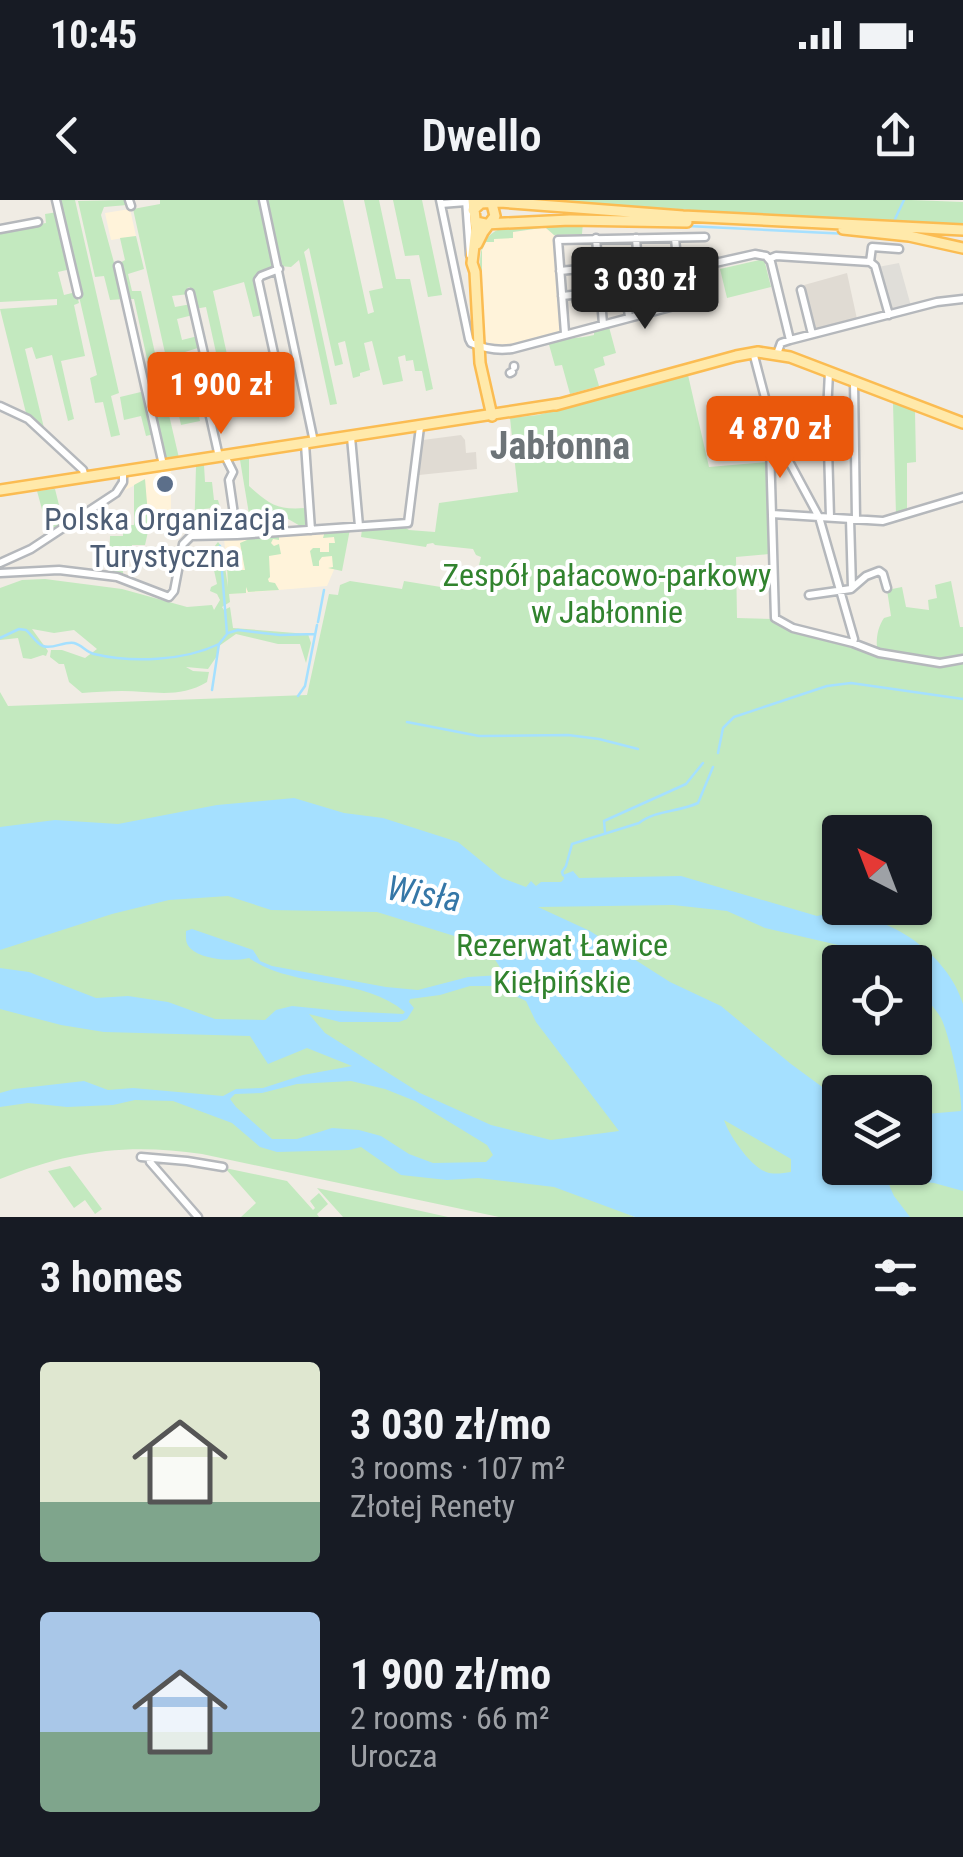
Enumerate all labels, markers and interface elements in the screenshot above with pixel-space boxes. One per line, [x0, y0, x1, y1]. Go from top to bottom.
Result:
text: 10:45 [50, 13, 137, 57]
icon: back [40, 108, 95, 163]
icon: share [868, 108, 923, 163]
text: Dwello [421, 109, 542, 162]
pin: 3 030 zł [542, 247, 748, 332]
text: 3 030 zł [593, 260, 697, 298]
pin: 1 900 zł [118, 352, 324, 437]
text: 1 900 zł [169, 365, 273, 403]
pin: 4 870 zł [677, 396, 883, 481]
text: 4 870 zł [728, 409, 832, 447]
district label: Jabłonna [490, 424, 630, 468]
marker: Polska Organizacja Turystyczna [154, 473, 176, 495]
place label: Polska Organizacja Turystyczna [44, 500, 286, 575]
park label: Zespół pałacowo-parkowy w Jabłonnie [443, 556, 771, 631]
north arrow [822, 815, 932, 925]
map controls [822, 815, 932, 1185]
water label: Wisła [384, 867, 464, 921]
park label: Rezerwat Ławice Kiełpińskie [456, 926, 668, 1001]
button: locate [822, 945, 932, 1055]
button: layers [822, 1075, 932, 1185]
icon: filters [868, 1250, 923, 1305]
text: 3 homes [40, 1253, 183, 1302]
text: 3 030 zł/mo [350, 1400, 551, 1449]
icon: home [120, 1402, 240, 1522]
text: 3 rooms · 107 m² [350, 1449, 565, 1487]
text: Złotej Renety [350, 1487, 515, 1525]
text: 1 900 zł/mo [350, 1650, 551, 1699]
icon: home [120, 1652, 240, 1772]
text: 2 rooms · 66 m² [350, 1699, 549, 1737]
text: Urocza [350, 1737, 438, 1775]

